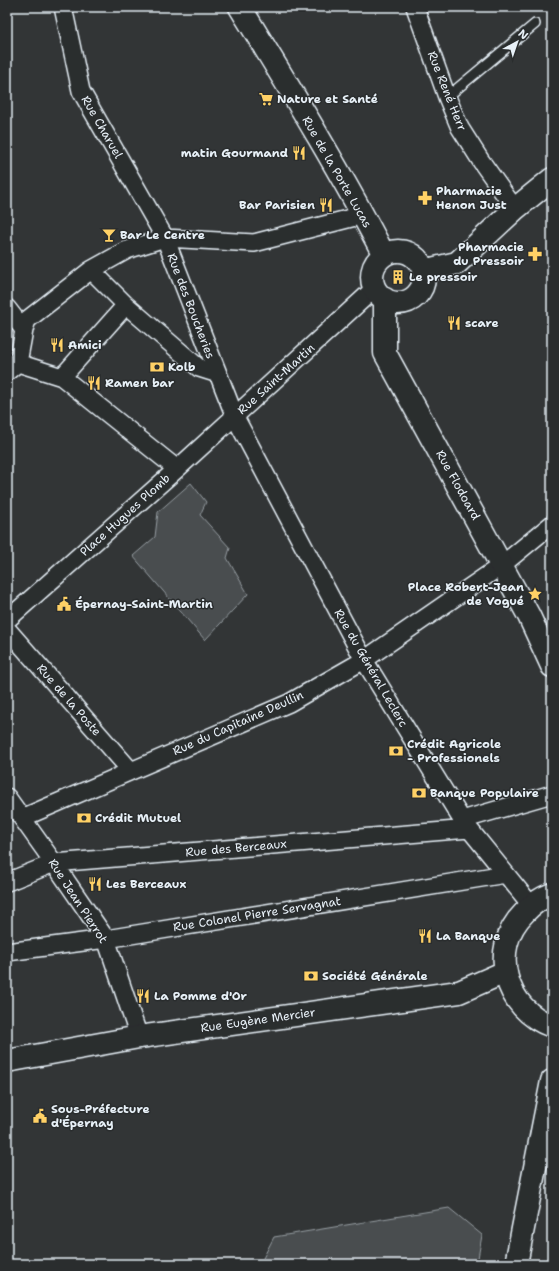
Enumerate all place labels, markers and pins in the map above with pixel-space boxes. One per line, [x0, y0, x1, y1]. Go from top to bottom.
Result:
supermarket icon: Nature et Santé [258, 91, 274, 107]
place label: Nature et Santé [277, 91, 378, 107]
place label: matin Gourmand [181, 145, 288, 161]
restaurant icon: matin Gourmand [291, 145, 307, 161]
place label: Pharmacie Henon Just [436, 183, 507, 213]
pharmacy icon: Pharmacie Henon Just [417, 190, 433, 206]
place label: Bar Parisien [239, 197, 315, 213]
restaurant icon: Bar Parisien [318, 197, 334, 213]
bar icon: Bar Le Centre [101, 227, 117, 243]
place label: Bar Le Centre [120, 227, 205, 243]
place label: Pharmacie du Pressoir [453, 239, 525, 269]
pharmacy icon: Pharmacie du Pressoir [527, 246, 543, 262]
building icon: Le pressoir [390, 269, 406, 285]
place label: Le pressoir [409, 269, 478, 285]
restaurant icon: scare [446, 315, 462, 331]
place label: scare [465, 315, 499, 331]
restaurant icon: Amici [49, 337, 65, 353]
place label: Amici [68, 337, 102, 353]
bank icon: Kolb [149, 359, 165, 375]
place label: Kolb [168, 359, 195, 375]
restaurant icon: Ramen bar [86, 375, 102, 391]
place label: Ramen bar [105, 375, 175, 391]
place label: Place Robert-Jean de Vogué [408, 579, 524, 609]
place icon: Place Robert-Jean de Vogué [527, 586, 543, 602]
public building icon: Épernay-Saint-Martin [56, 596, 72, 612]
place label: Épernay-Saint-Martin [75, 596, 213, 612]
place label: Crédit Agricole - Professionels [407, 736, 501, 766]
bank icon: Crédit Agricole - Professionels [388, 743, 404, 759]
bank icon: Banque Populaire [411, 785, 427, 801]
place label: Banque Populaire [430, 785, 539, 801]
bank icon: Crédit Mutuel [76, 810, 92, 826]
place label: Crédit Mutuel [95, 810, 181, 826]
restaurant icon: Les Berceaux [87, 876, 103, 892]
place label: Les Berceaux [106, 876, 186, 892]
restaurant icon: La Banque [417, 928, 433, 944]
place label: La Banque [436, 928, 501, 944]
bank icon: Société Générale [303, 968, 319, 984]
place label: Société Générale [322, 968, 428, 984]
restaurant icon: La Pomme d'Or [135, 988, 151, 1004]
place label: La Pomme d'Or [154, 988, 248, 1004]
place label: Sous-Préfecture d'Épernay [51, 1101, 150, 1131]
public building icon: Sous-Préfecture d'Épernay [32, 1108, 48, 1124]

